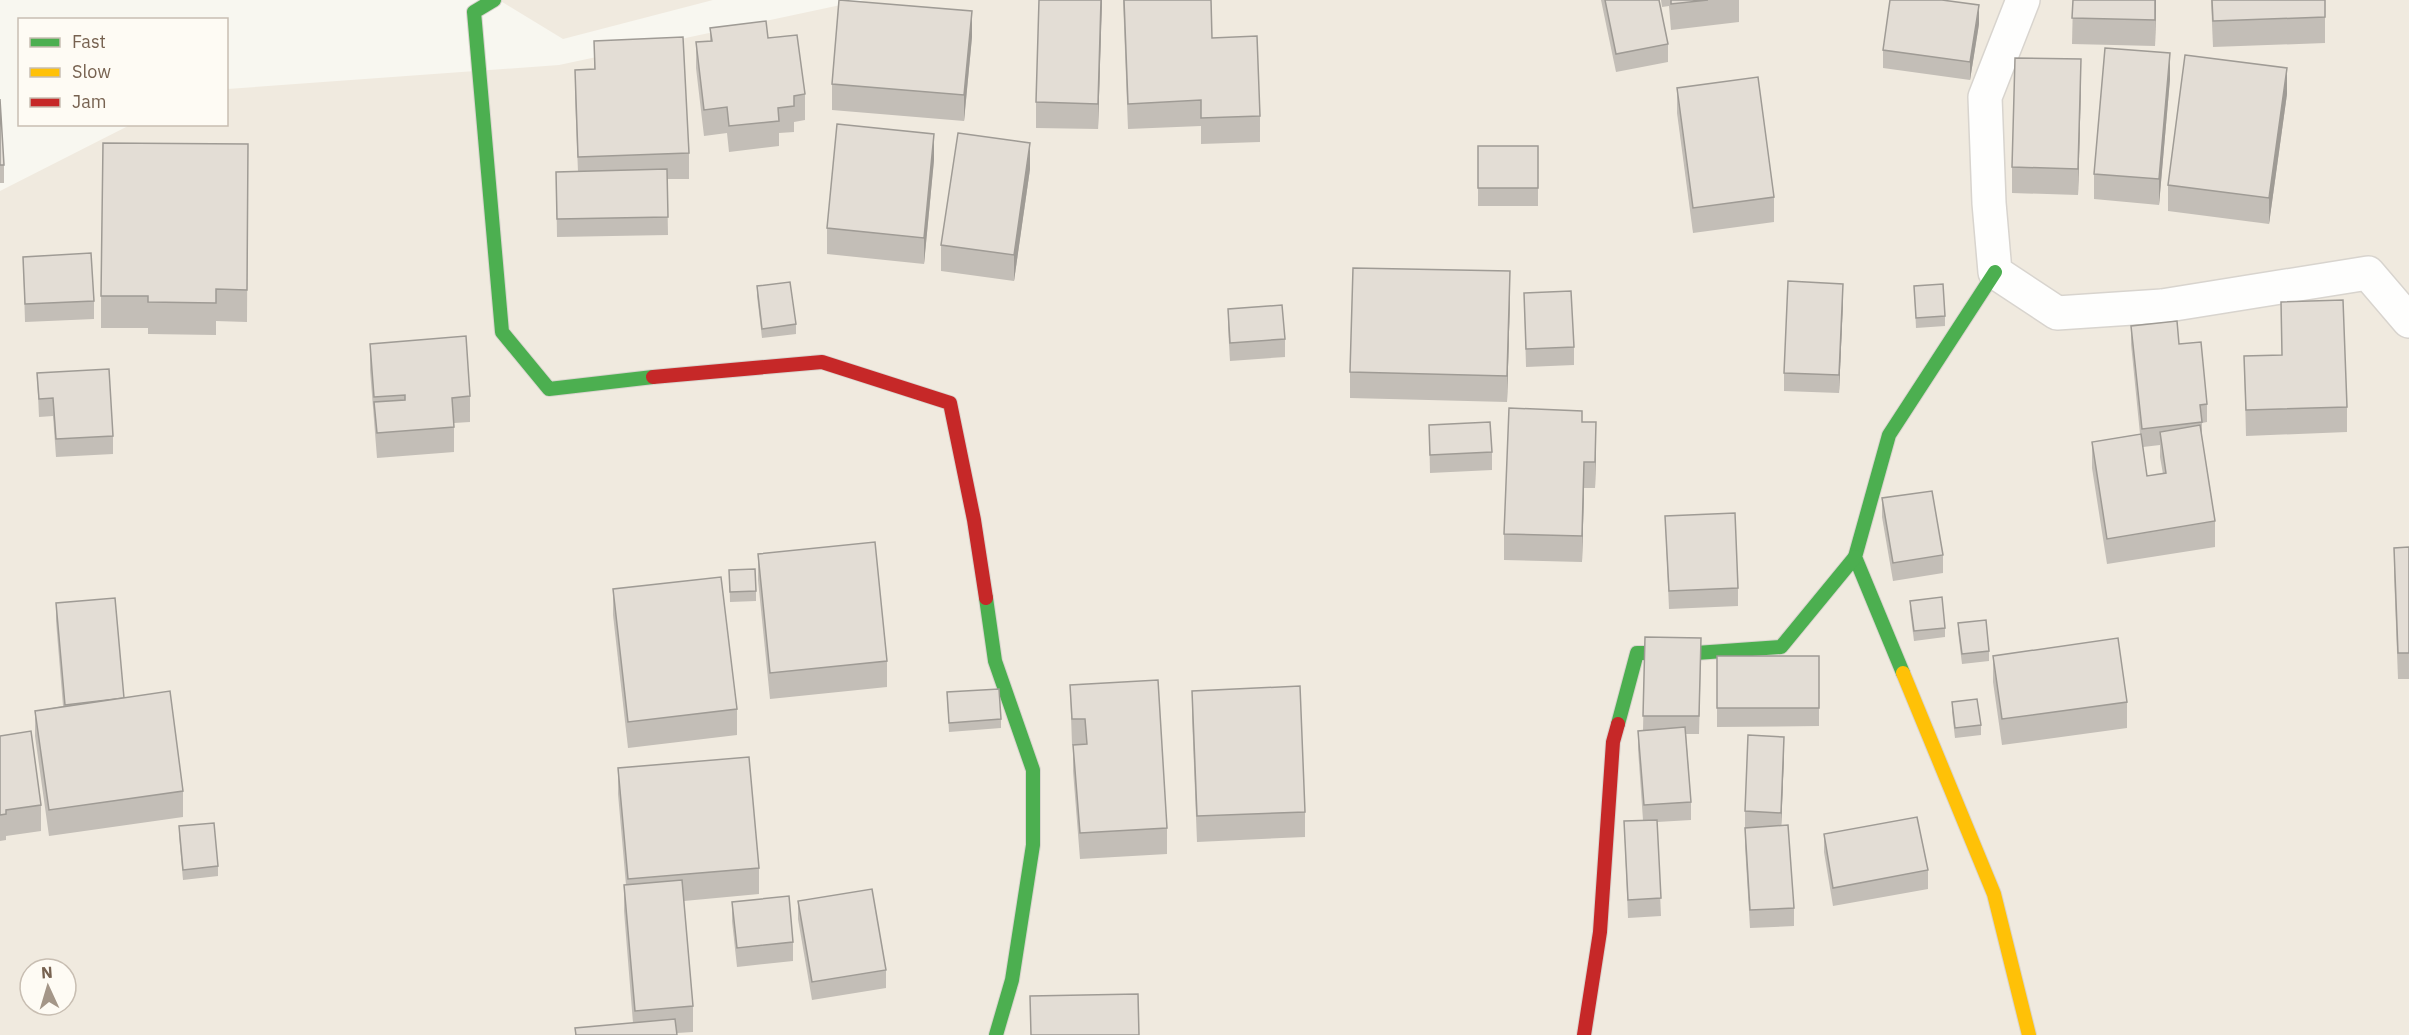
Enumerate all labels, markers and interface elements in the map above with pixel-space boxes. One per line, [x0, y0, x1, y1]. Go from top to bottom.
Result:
legend [18, 18, 228, 126]
text: Fast [72, 30, 106, 53]
text: Slow [72, 60, 111, 83]
text: Jam [72, 90, 107, 113]
north arrow [18, 957, 78, 1017]
text: N [40, 962, 53, 982]

